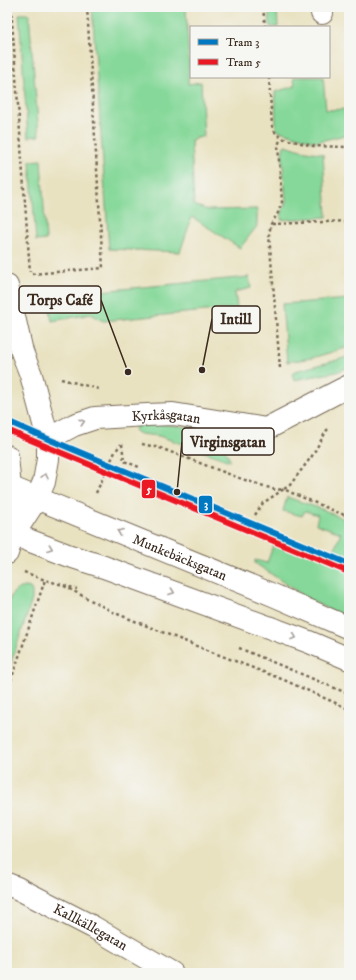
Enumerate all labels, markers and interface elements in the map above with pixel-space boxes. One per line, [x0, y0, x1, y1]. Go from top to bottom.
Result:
legend [190, 26, 330, 78]
text: Tram 3 [226, 35, 260, 50]
text: Tram 5 [226, 55, 261, 70]
callout: Torps Café [19, 286, 101, 313]
text: Torps Café [26, 291, 94, 310]
callout: Intill [212, 306, 260, 333]
text: Intill [220, 310, 252, 329]
street label: Kyrkåsgatan [131, 406, 202, 428]
one-way arrow [78, 419, 85, 427]
callout: Virginsgatan [182, 428, 274, 455]
text: Virginsgatan [189, 433, 266, 452]
one-way arrow [40, 473, 48, 479]
line badge: 5 [141, 479, 156, 499]
text: 5 [145, 483, 152, 497]
line badge: 3 [198, 495, 213, 514]
text: 3 [204, 498, 208, 512]
one-way arrow [117, 529, 124, 537]
street label: Munkebäcksgatan [130, 531, 230, 585]
one-way arrow [46, 544, 53, 552]
one-way arrow [169, 587, 176, 596]
one-way arrow [291, 632, 298, 640]
street label: Kallkällegatan [50, 900, 131, 955]

